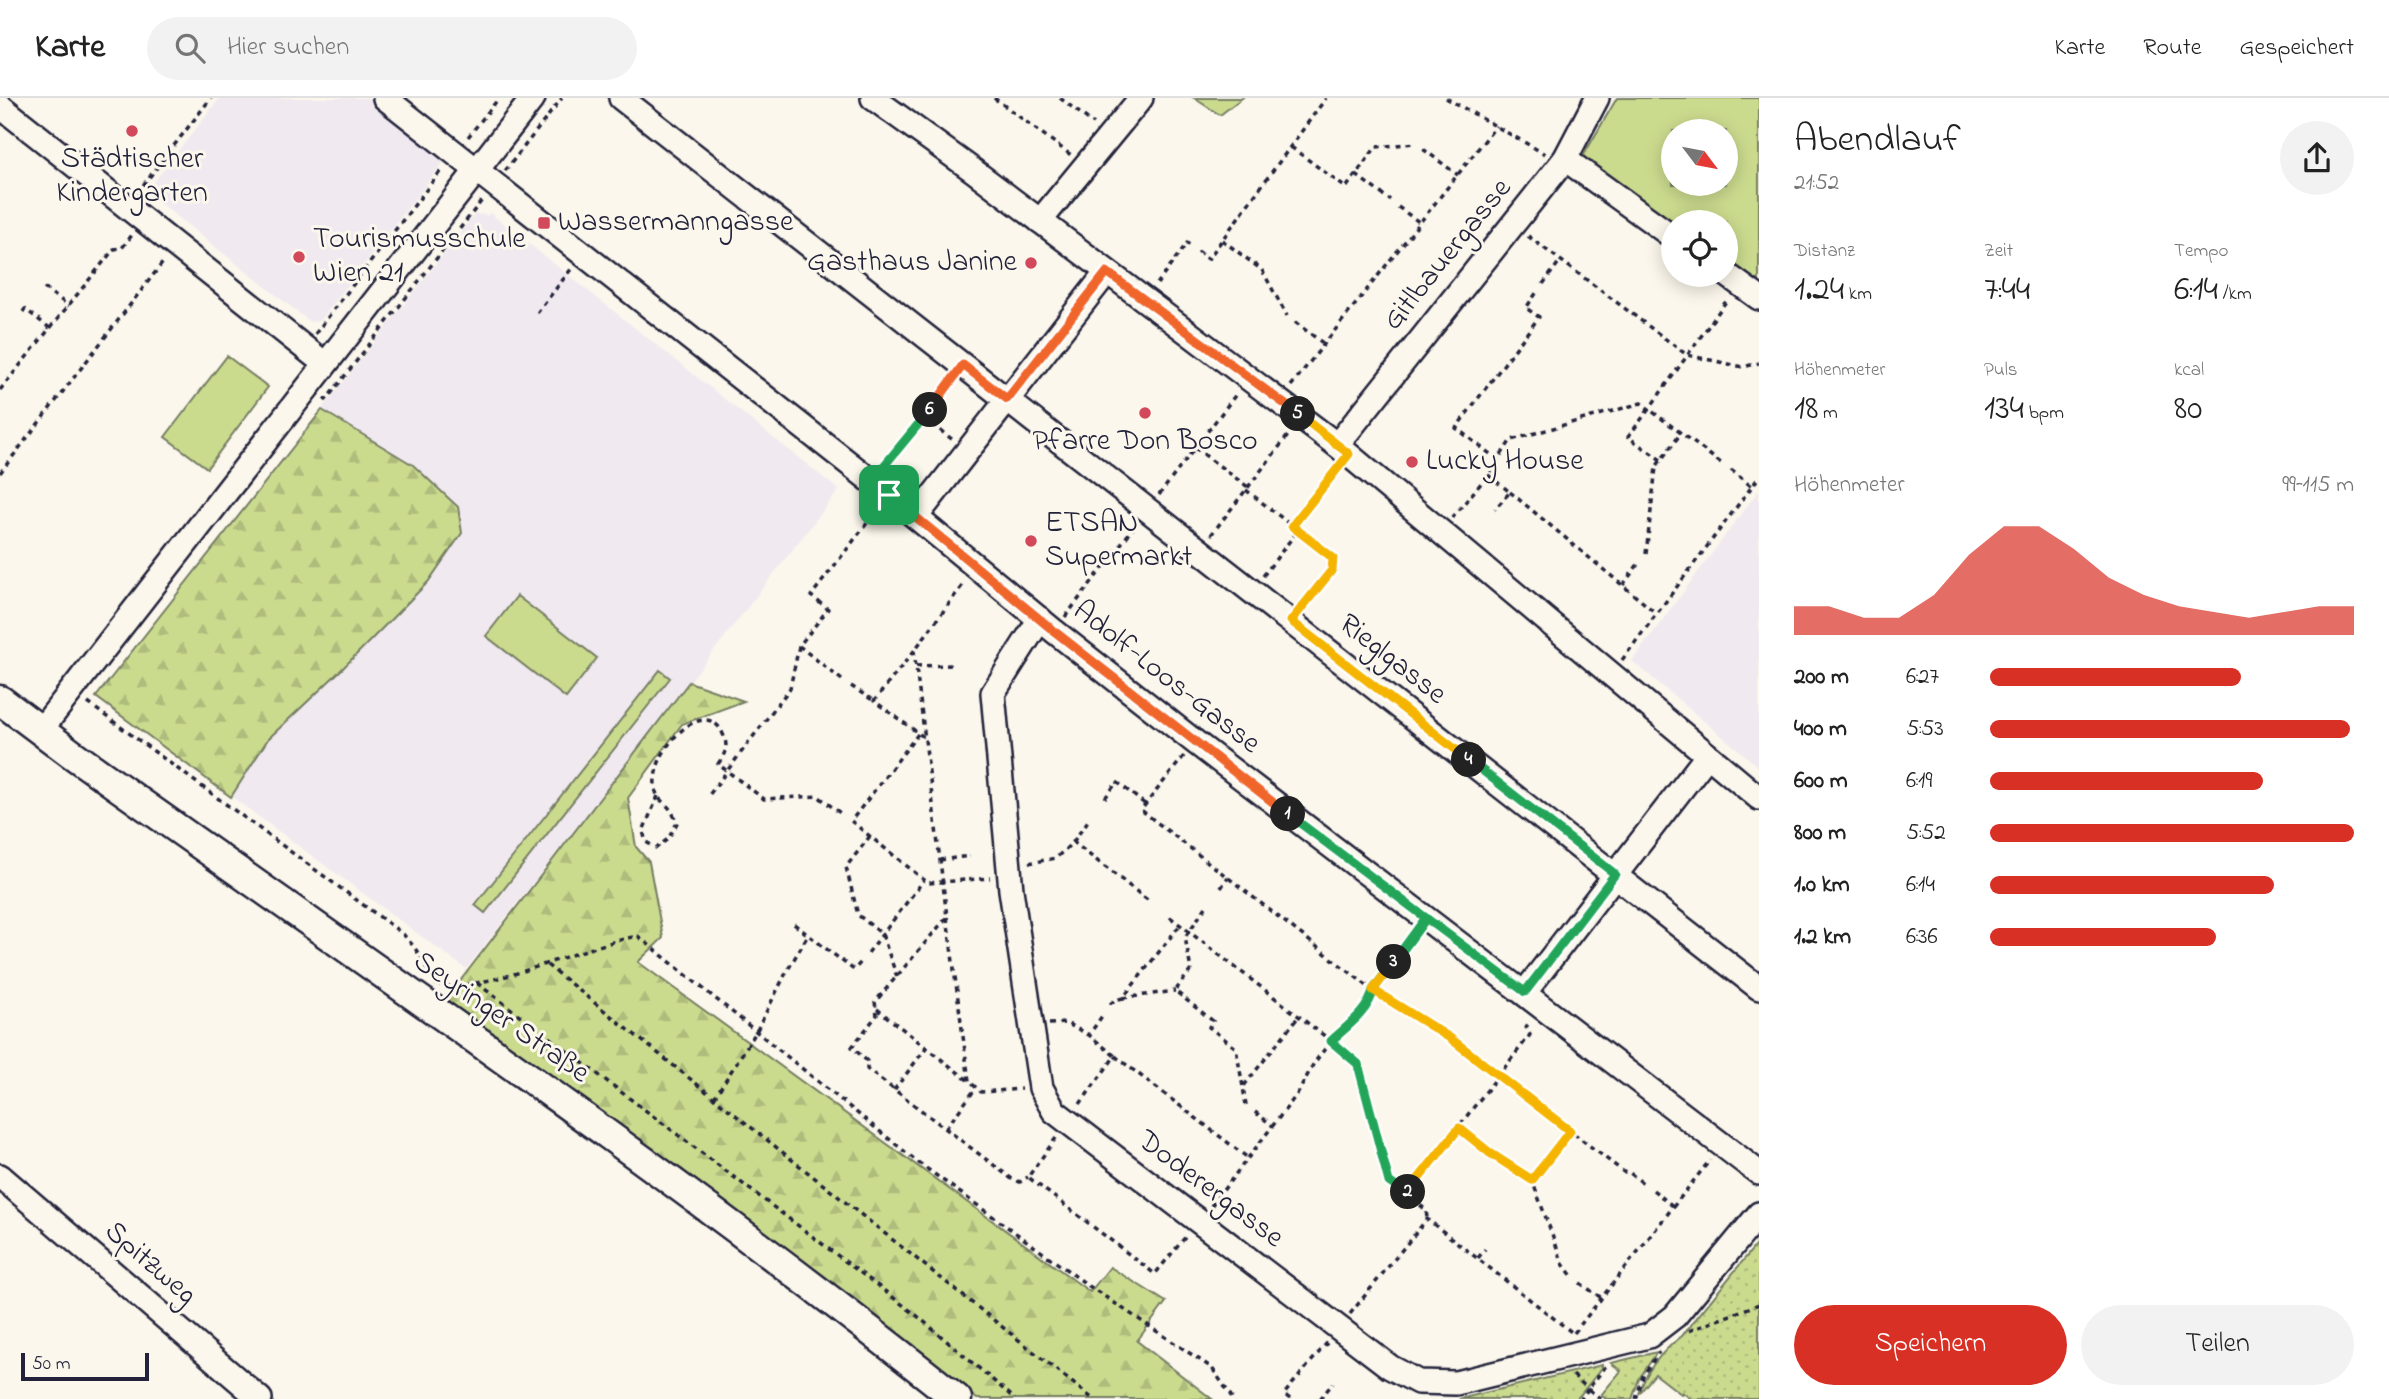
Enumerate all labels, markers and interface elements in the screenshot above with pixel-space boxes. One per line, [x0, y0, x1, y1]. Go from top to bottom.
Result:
search box [147, 17, 637, 80]
text: Karte [35, 24, 105, 72]
icon: search [171, 29, 209, 67]
text: Hier suchen [227, 29, 349, 67]
text: Karte [2054, 31, 2105, 66]
text: Route [2143, 31, 2202, 66]
text: Gespeichert [2240, 31, 2354, 66]
text: Abendlauf [1794, 113, 1961, 169]
north arrow [1661, 119, 1738, 196]
map controls [1661, 119, 1738, 287]
button: share [2280, 121, 2354, 195]
marker: Städtischer Kindergarten [124, 123, 140, 139]
place label: Städtischer Kindergarten [56, 138, 208, 216]
text: 21:52 [1794, 167, 1839, 200]
street label: Gitlbauergasse [1373, 169, 1524, 341]
place label: Wassermanngasse [558, 201, 794, 245]
button: locate [1661, 210, 1738, 287]
marker: Wassermanngasse [536, 215, 552, 231]
place label: Tourismusschule Wien 21 [313, 218, 526, 296]
text: Distanz [1794, 238, 1855, 265]
text: Zeit [1984, 238, 2013, 265]
text: Tempo [2174, 238, 2228, 265]
place label: Gasthaus Janine [807, 241, 1018, 285]
marker: Tourismusschule Wien 21 [291, 249, 307, 265]
marker: Gasthaus Janine [1023, 255, 1039, 271]
text: 1.24 [1794, 265, 1844, 316]
text: 7:44 [1984, 265, 2030, 316]
text: 6:14 [2174, 265, 2218, 316]
text: km [1844, 281, 1872, 308]
text: /km [2218, 281, 2252, 308]
text: Höhenmeter [1794, 357, 1885, 384]
text: Puls [1984, 357, 2018, 384]
text: kcal [2174, 357, 2204, 384]
text: 18 [1794, 384, 1818, 435]
text: 134 [1984, 384, 2024, 435]
text: 80 [2174, 384, 2202, 435]
pin: 6 [912, 392, 948, 428]
text: 6 [925, 396, 934, 423]
pin: 5 [1280, 396, 1316, 432]
text: 5 [1292, 400, 1303, 427]
text: m [1818, 400, 1838, 427]
text: bpm [2024, 400, 2064, 427]
marker: Pfarre Don Bosco [1137, 405, 1153, 421]
place label: Pfarre Don Bosco [1032, 420, 1258, 464]
place label: Lucky House [1426, 440, 1584, 484]
marker: Lucky House [1404, 454, 1420, 470]
pin [859, 465, 919, 525]
text: Höhenmeter [1794, 469, 1905, 502]
text: 99–115 m [2282, 469, 2354, 502]
icon: arrive [870, 476, 908, 514]
place label: ETSAN Supermarkt [1045, 502, 1192, 580]
marker: ETSAN Supermarkt [1023, 533, 1039, 549]
street label: Adolf-Loos-Gasse [1063, 590, 1270, 766]
street label: Rieglgasse [1329, 604, 1456, 717]
text: 200 m [1794, 661, 1849, 694]
text: 6:27 [1906, 661, 1939, 694]
text: 400 m [1794, 713, 1847, 746]
text: 5:53 [1906, 713, 1944, 746]
pin: 4 [1452, 742, 1486, 778]
text: 4 [1465, 746, 1472, 773]
text: 600 m [1794, 765, 1848, 798]
text: 6:19 [1906, 765, 1932, 798]
pin: 1 [1270, 796, 1306, 832]
text: 1 [1284, 800, 1291, 827]
text: 800 m [1794, 817, 1846, 850]
text: 5:52 [1906, 817, 1946, 850]
text: 1.0 km [1794, 869, 1850, 902]
text: 6:14 [1906, 869, 1935, 902]
text: 1.2 km [1794, 921, 1851, 954]
text: 6:36 [1906, 921, 1938, 954]
street label: Seyringer Straße [404, 941, 599, 1096]
pin: 3 [1376, 944, 1412, 980]
text: 3 [1390, 948, 1397, 975]
street label: Doderergasse [1127, 1120, 1293, 1260]
pin: 2 [1390, 1174, 1426, 1210]
text: 2 [1403, 1178, 1412, 1205]
street label: Spitzweg [94, 1211, 206, 1317]
button: Speichern [1794, 1305, 2067, 1385]
button: Teilen [2081, 1305, 2354, 1385]
scale bar [21, 1350, 149, 1382]
text: 50 m [32, 1351, 71, 1378]

